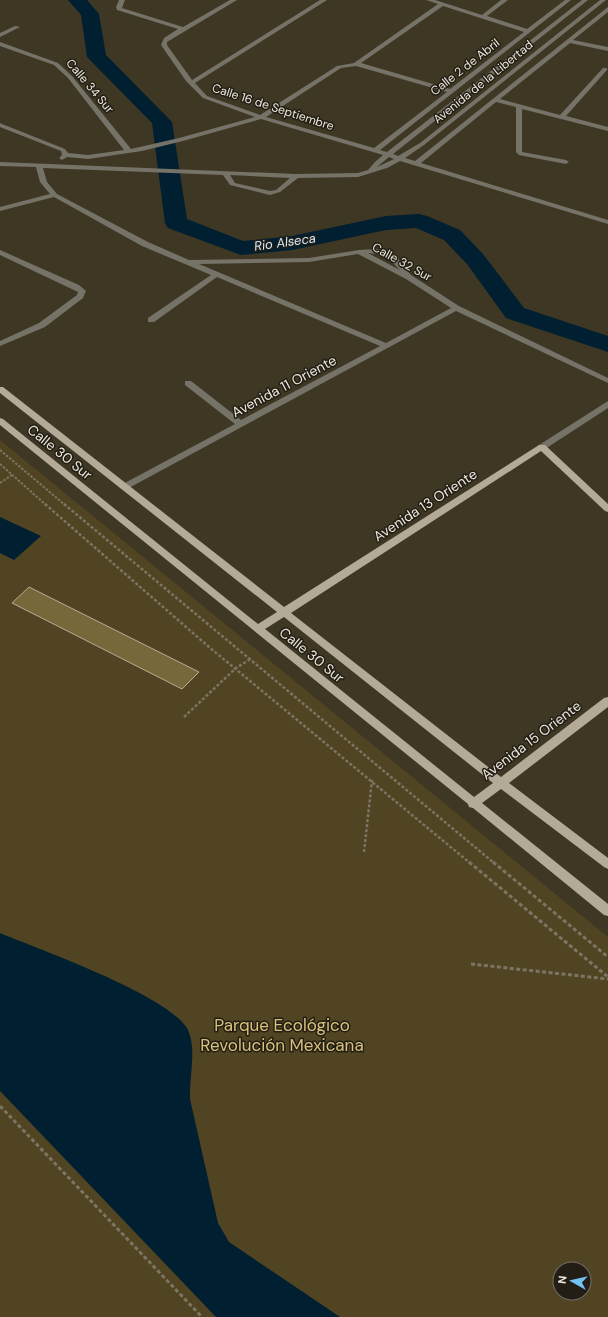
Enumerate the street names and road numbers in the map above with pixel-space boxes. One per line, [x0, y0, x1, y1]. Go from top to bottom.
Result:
street label: Calle 2 de Abril [427, 35, 503, 99]
street label: Avenida de la Libertad [430, 37, 536, 127]
street label: Calle 34 Sur [63, 55, 118, 117]
street label: Calle 16 de Septiembre [210, 80, 336, 134]
street label: Calle 32 Sur [369, 239, 435, 285]
street label: Avenida 11 Oriente [228, 351, 340, 421]
street label: Calle 30 Sur [24, 420, 96, 484]
street label: Avenida 13 Oriente [370, 465, 480, 545]
street label: Calle 30 Sur [276, 623, 348, 687]
street label: Avenida 15 Oriente [478, 697, 584, 783]

